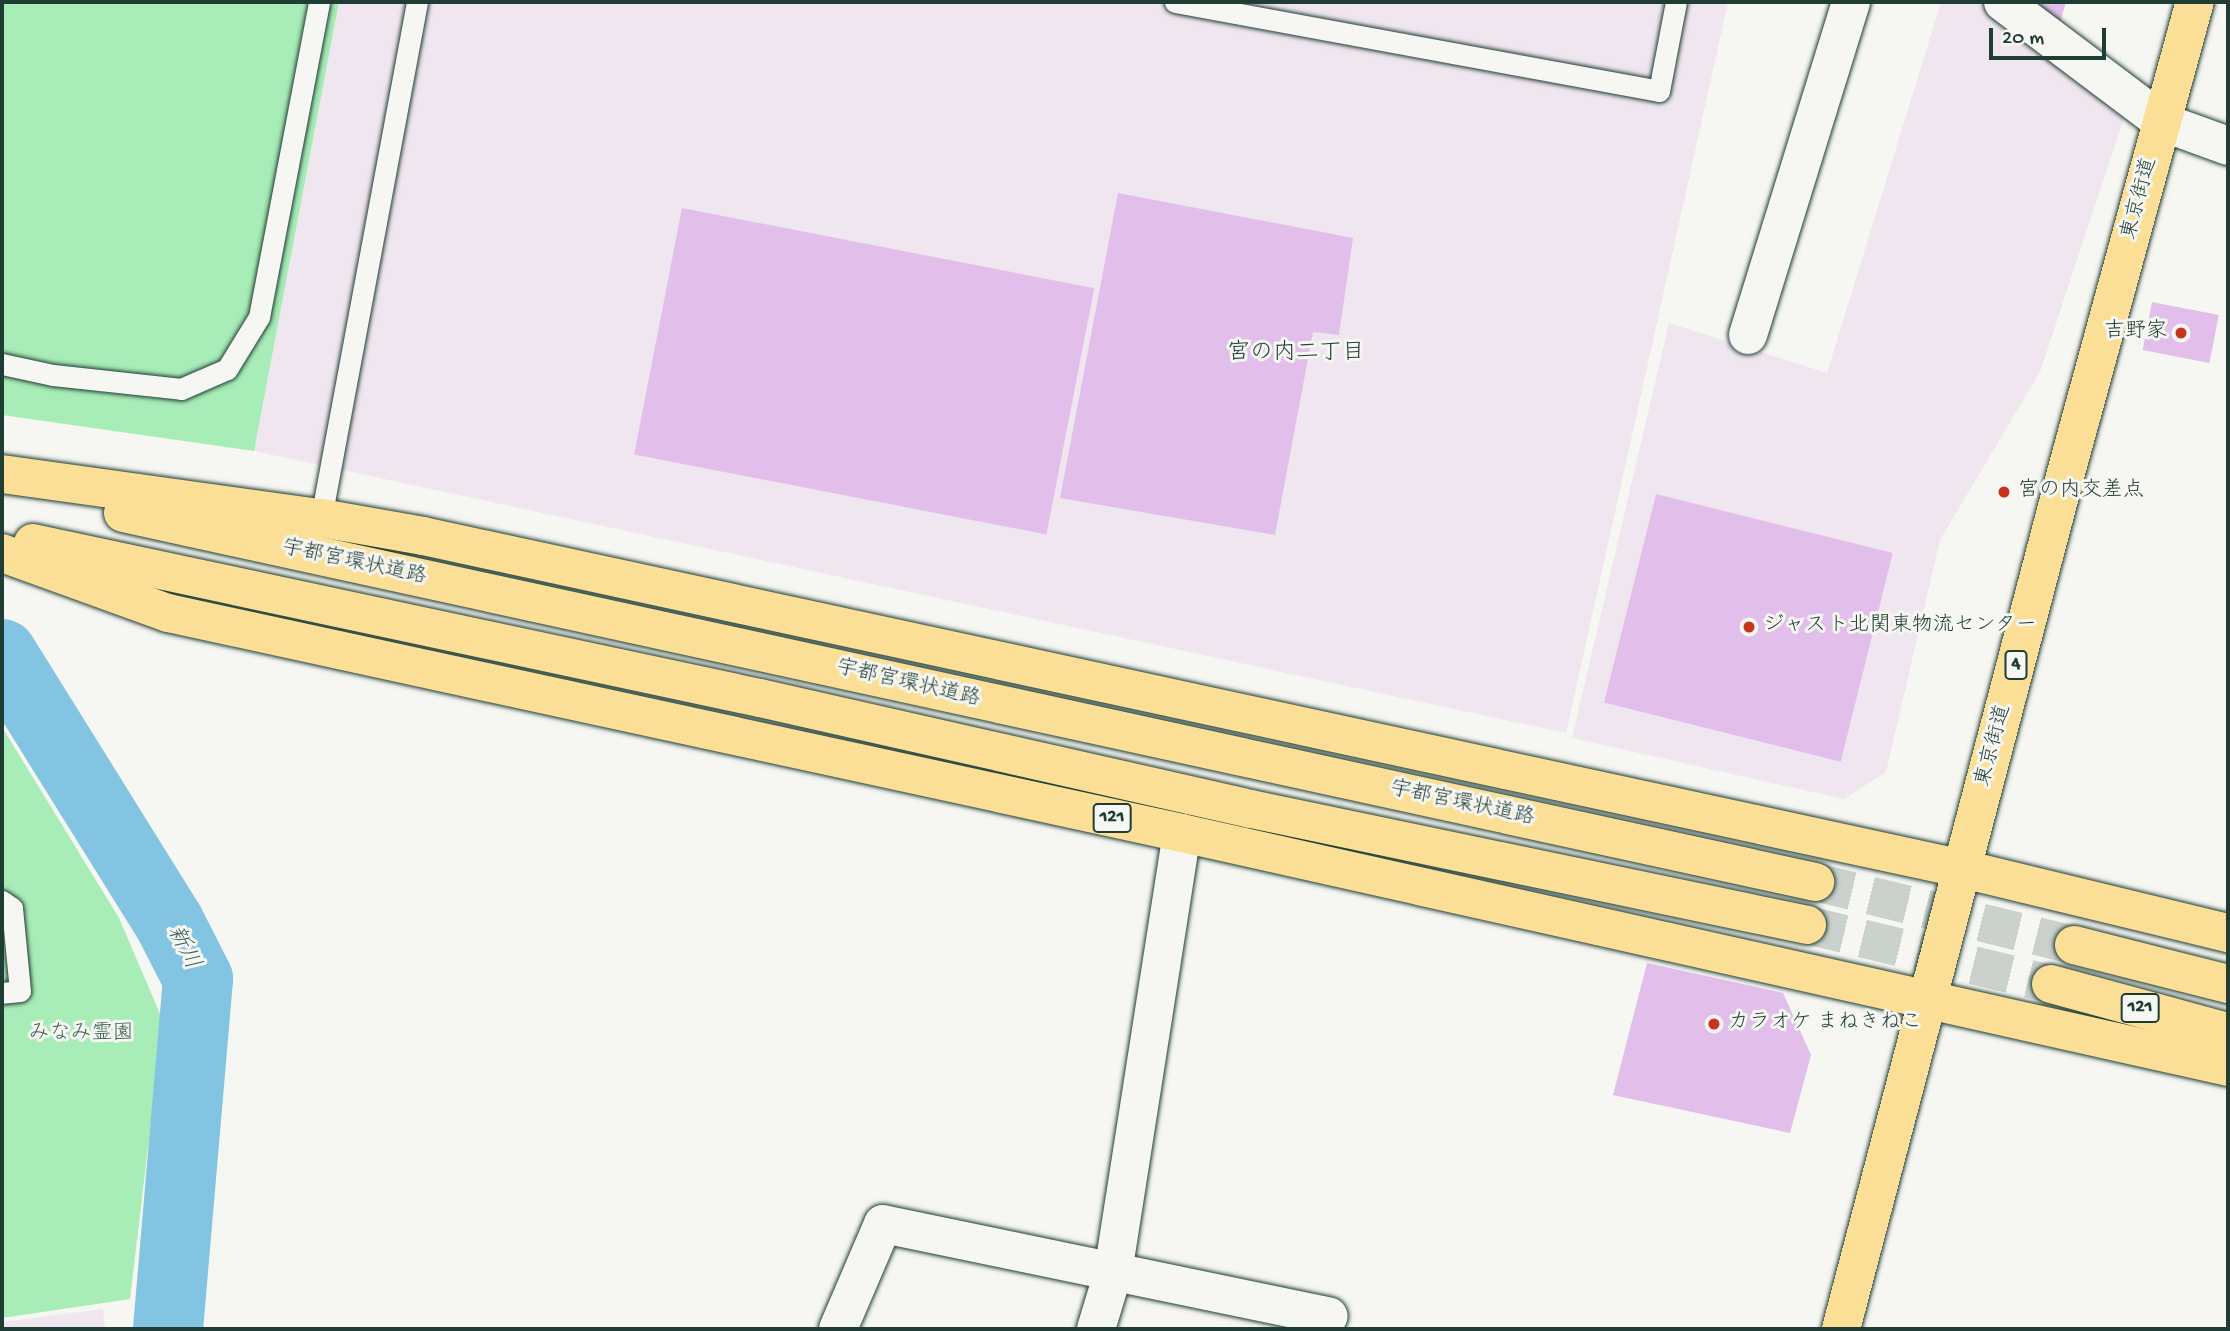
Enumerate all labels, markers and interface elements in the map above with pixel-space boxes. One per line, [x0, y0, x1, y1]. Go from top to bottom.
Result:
scale bar [1992, 14, 2109, 58]
text: 20 m [2002, 27, 2044, 52]
street label: 東京街道 [2118, 155, 2164, 243]
place label: 吉野家 [2104, 320, 2167, 346]
marker: 吉野家 [2173, 325, 2189, 341]
district label: 宮の内二丁目 [1227, 340, 1365, 368]
place label: 宮の内交差点 [2018, 479, 2144, 505]
marker: 宮の内交差点 [1996, 484, 2012, 500]
street label: 宇都宮環状道路 [279, 536, 429, 592]
place label: ジャスト北関東物流センター [1763, 614, 2036, 640]
marker: ジャスト北関東物流センター [1741, 619, 1757, 635]
road number: 4 [2004, 650, 2028, 680]
street label: 宇都宮環状道路 [834, 656, 982, 714]
street label: 東京街道 [1972, 702, 2018, 790]
street label: 宇都宮環状道路 [1387, 777, 1537, 833]
road number: 121 [1091, 803, 1133, 834]
water label: 新川 [159, 921, 205, 975]
road number: 121 [2119, 992, 2161, 1024]
place label: カラオケ まねきねこ [1728, 1011, 1922, 1037]
marker: カラオケ まねきねこ [1706, 1016, 1722, 1032]
park label: みなみ霊園 [29, 1022, 133, 1048]

